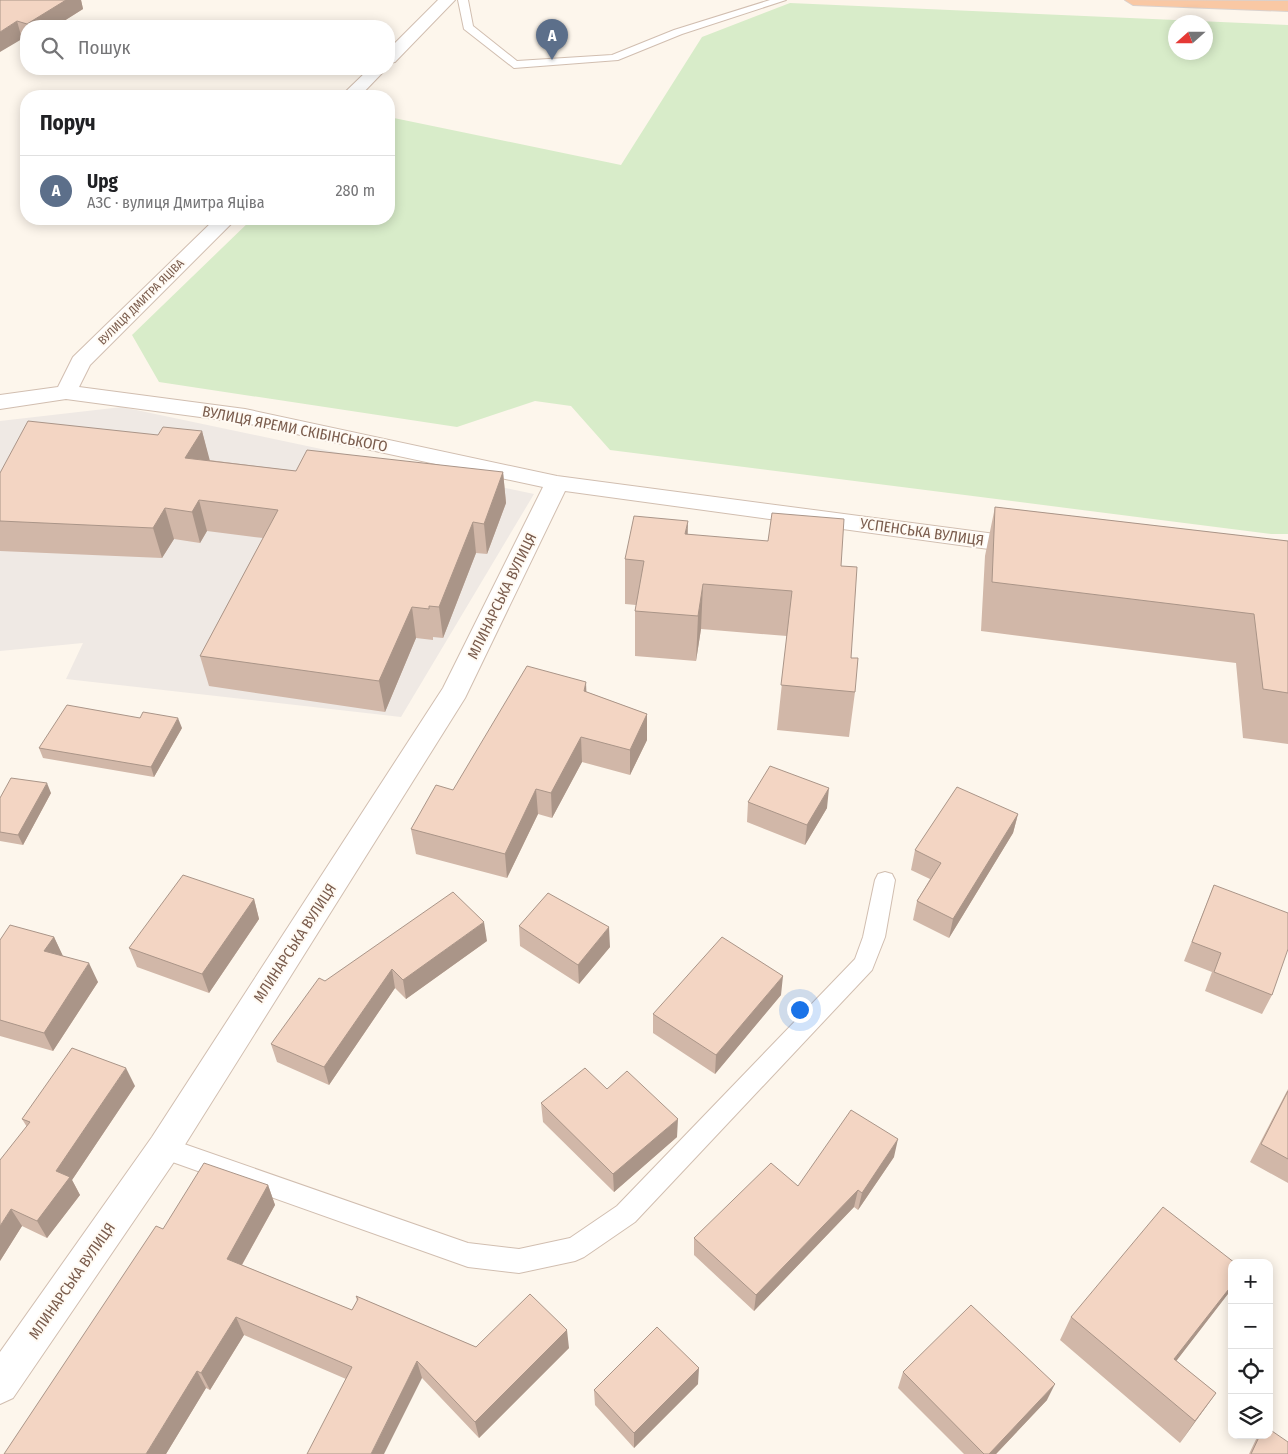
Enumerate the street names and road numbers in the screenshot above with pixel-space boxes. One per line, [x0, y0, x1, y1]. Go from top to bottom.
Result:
street label: ВУЛИЦЯ ДМИТРА ЯЦІВА [95, 256, 187, 348]
street label: ВУЛИЦЯ ЯРЕМИ СКІБІНСЬКОГО [201, 402, 389, 456]
street label: УСПЕНСЬКА ВУЛИЦЯ [858, 514, 985, 550]
street label: МЛИНАРСЬКА ВУЛИЦЯ [464, 530, 540, 662]
street label: МЛИНАРСЬКА ВУЛИЦЯ [250, 880, 340, 1006]
street label: МЛИНАРСЬКА ВУЛИЦЯ [25, 1219, 119, 1343]

